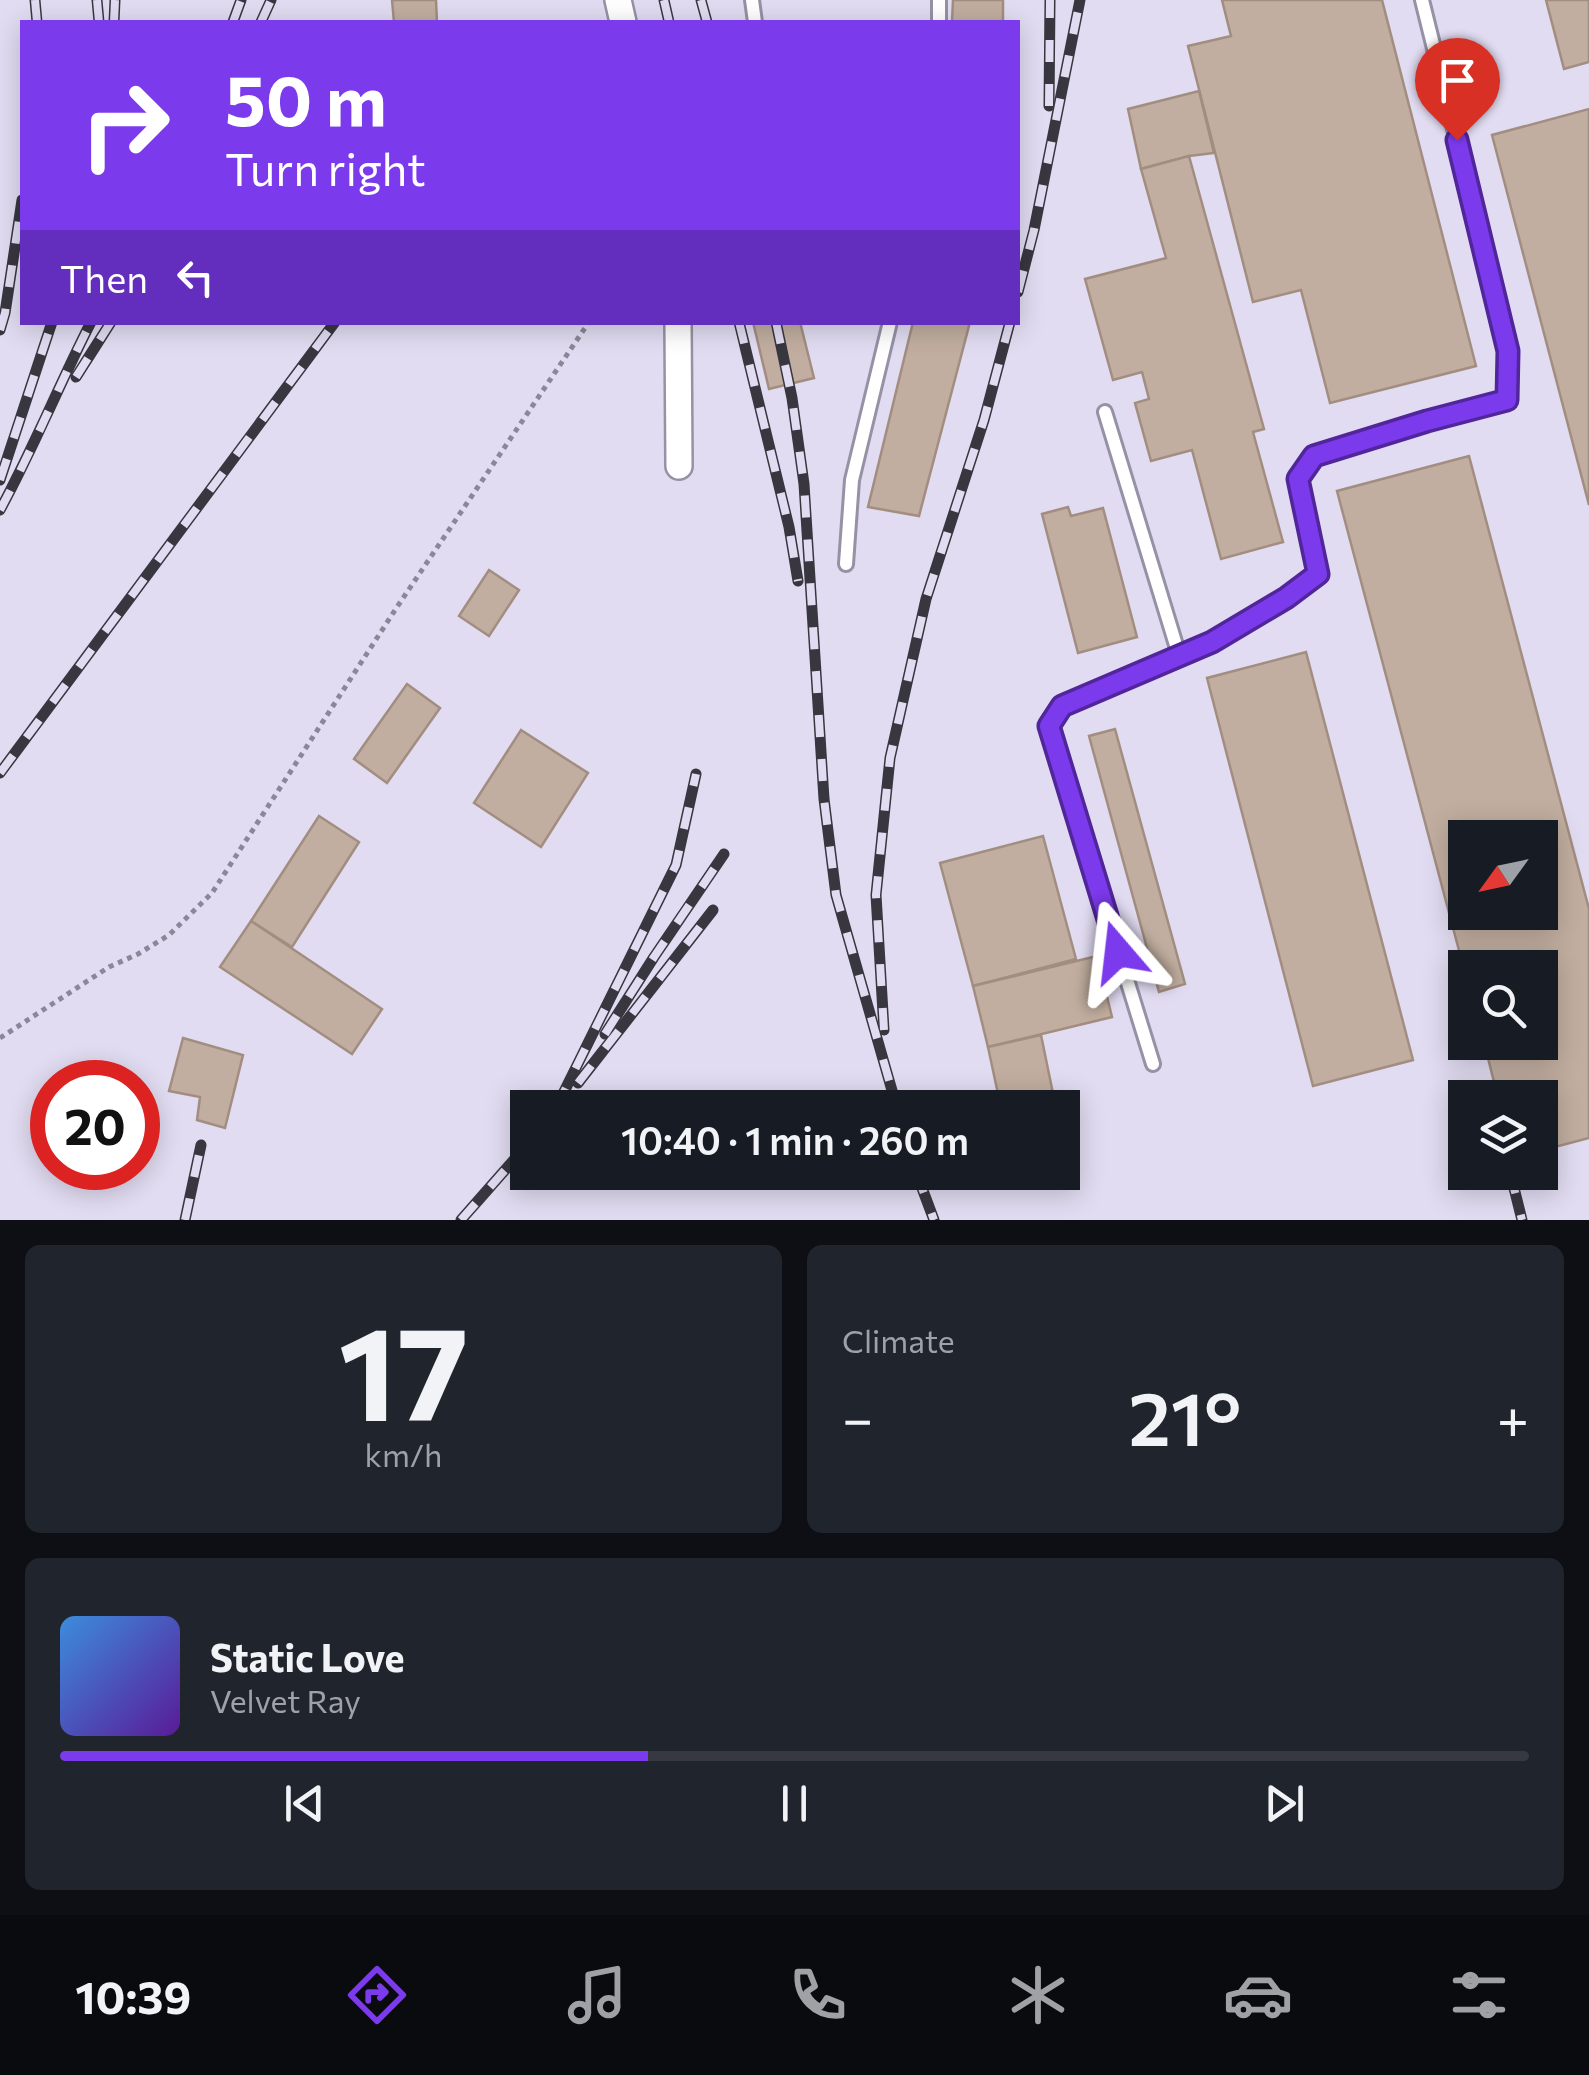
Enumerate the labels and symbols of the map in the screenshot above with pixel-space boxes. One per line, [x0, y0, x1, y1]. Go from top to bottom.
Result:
pin [1415, 38, 1500, 141]
north arrow [1448, 820, 1558, 930]
position arrow [1066, 900, 1170, 1004]
speed limit sign: 20 [30, 1060, 160, 1190]

